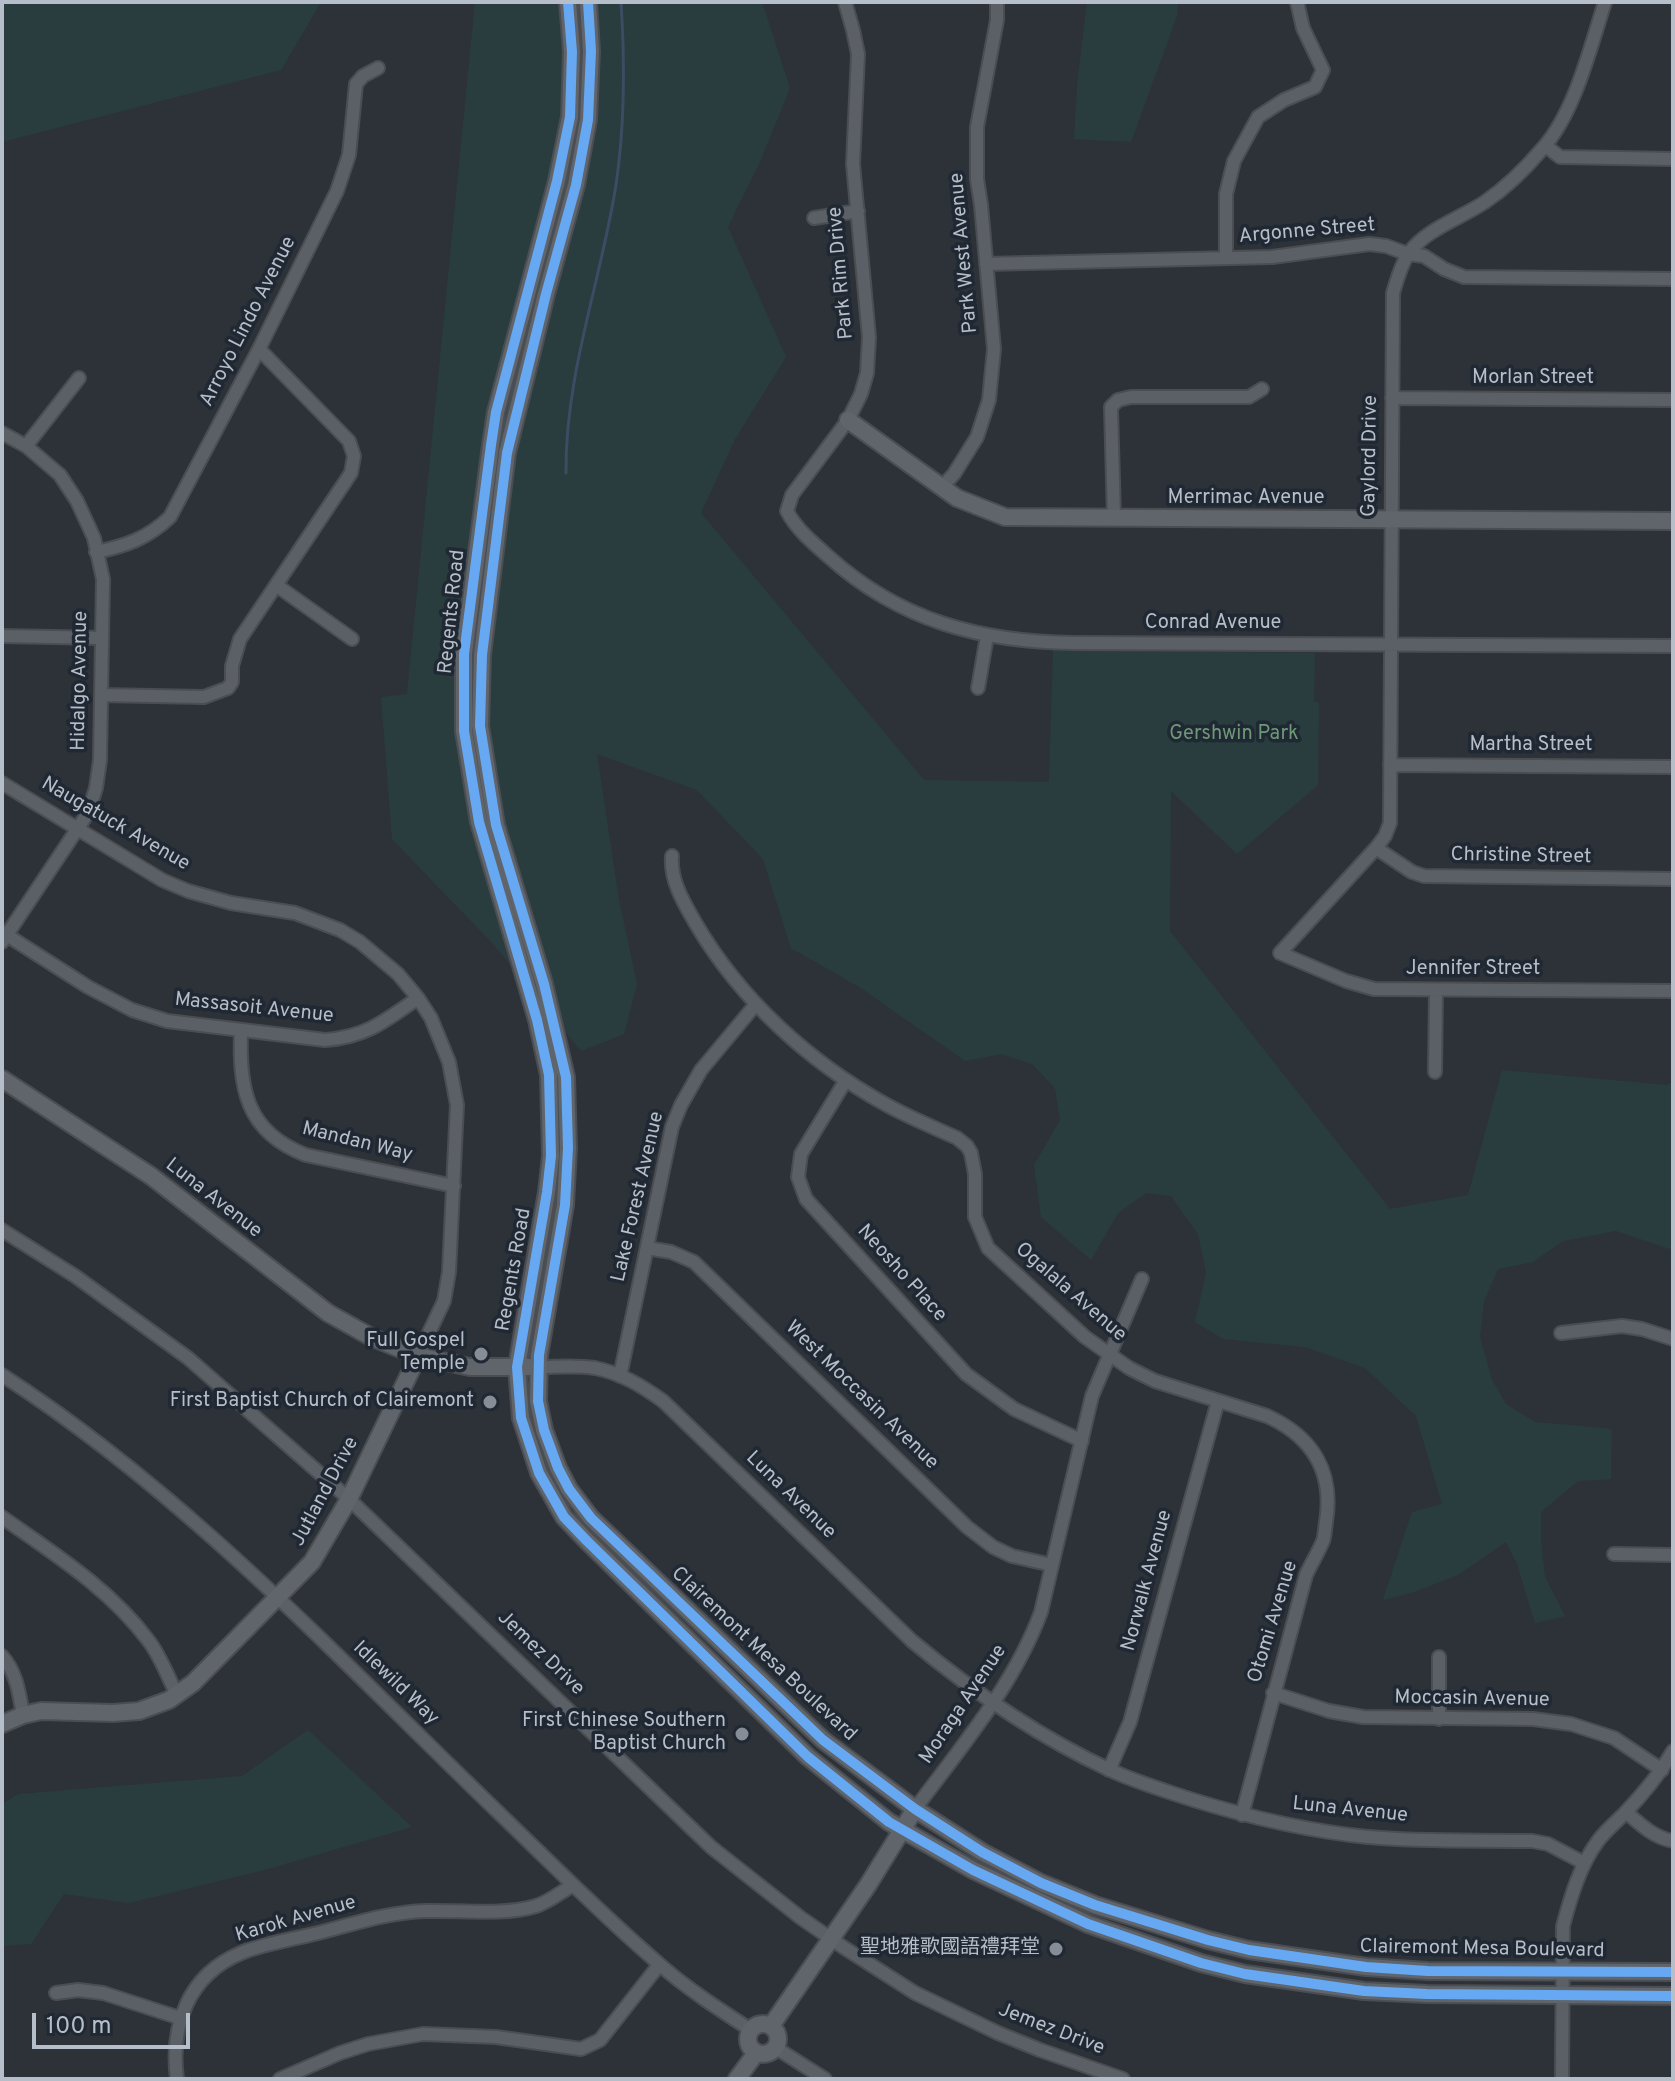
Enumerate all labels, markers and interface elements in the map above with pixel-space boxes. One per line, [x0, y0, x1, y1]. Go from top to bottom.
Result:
street label: Park West Avenue [946, 172, 984, 334]
street label: Park Rim Drive [824, 206, 860, 340]
street label: Argonne Street [1238, 214, 1376, 250]
street label: Arroyo Lindo Avenue [196, 233, 302, 411]
street label: Morlan Street [1472, 367, 1594, 391]
street label: Gaylord Drive [1358, 395, 1384, 517]
street label: Merrimac Avenue [1168, 487, 1324, 511]
street label: Regents Road [435, 549, 471, 675]
street label: Hidalgo Avenue [68, 611, 94, 751]
street label: Conrad Avenue [1145, 612, 1281, 636]
park label: Gershwin Park [1169, 723, 1299, 747]
street label: Martha Street [1469, 734, 1593, 758]
street label: Naugatuck Avenue [37, 773, 193, 877]
street label: Christine Street [1450, 844, 1592, 870]
street label: Jennifer Street [1406, 958, 1540, 982]
street label: Massasoit Avenue [173, 989, 335, 1029]
street label: Lake Forest Avenue [608, 1110, 670, 1284]
street label: Mandan Way [299, 1118, 415, 1168]
street label: Luna Avenue [160, 1154, 266, 1244]
street label: Regents Road [492, 1206, 538, 1334]
street label: Neosho Place [851, 1220, 951, 1328]
street label: Ogalala Avenue [1010, 1238, 1130, 1348]
street label: West Moccasin Avenue [779, 1317, 943, 1475]
place label: Full Gospel Temple [366, 1330, 465, 1377]
marker: Full Gospel Temple [472, 1345, 490, 1363]
place label: First Baptist Church of Clairemont [170, 1390, 474, 1414]
marker: First Baptist Church of Clairemont [481, 1393, 499, 1411]
street label: Jutland Drive [287, 1433, 365, 1551]
street label: Luna Avenue [740, 1447, 840, 1545]
street label: Norwalk Avenue [1118, 1508, 1178, 1654]
street label: Otomi Avenue [1244, 1558, 1304, 1686]
street label: Clairemont Mesa Boulevard [665, 1563, 861, 1747]
street label: Jemez Drive [491, 1607, 589, 1701]
street label: Idlewild Way [347, 1637, 443, 1731]
street label: Moraga Avenue [915, 1641, 1013, 1769]
street label: Moccasin Avenue [1394, 1687, 1550, 1713]
place label: First Chinese Southern Baptist Church [522, 1710, 726, 1757]
marker: First Chinese Southern Baptist Church [733, 1725, 751, 1743]
street label: Luna Avenue [1291, 1793, 1409, 1829]
street label: Karok Avenue [233, 1891, 359, 1949]
street label: Clairemont Mesa Boulevard [1359, 1936, 1605, 1964]
place label: 聖地雅歌國語禮拜堂 [860, 1937, 1040, 1961]
marker: 聖地雅歌國語禮拜堂 [1047, 1940, 1065, 1958]
scale bar [36, 1997, 194, 2047]
street label: Jemez Drive [994, 1999, 1108, 2061]
text: 100 m [46, 2012, 112, 2042]

